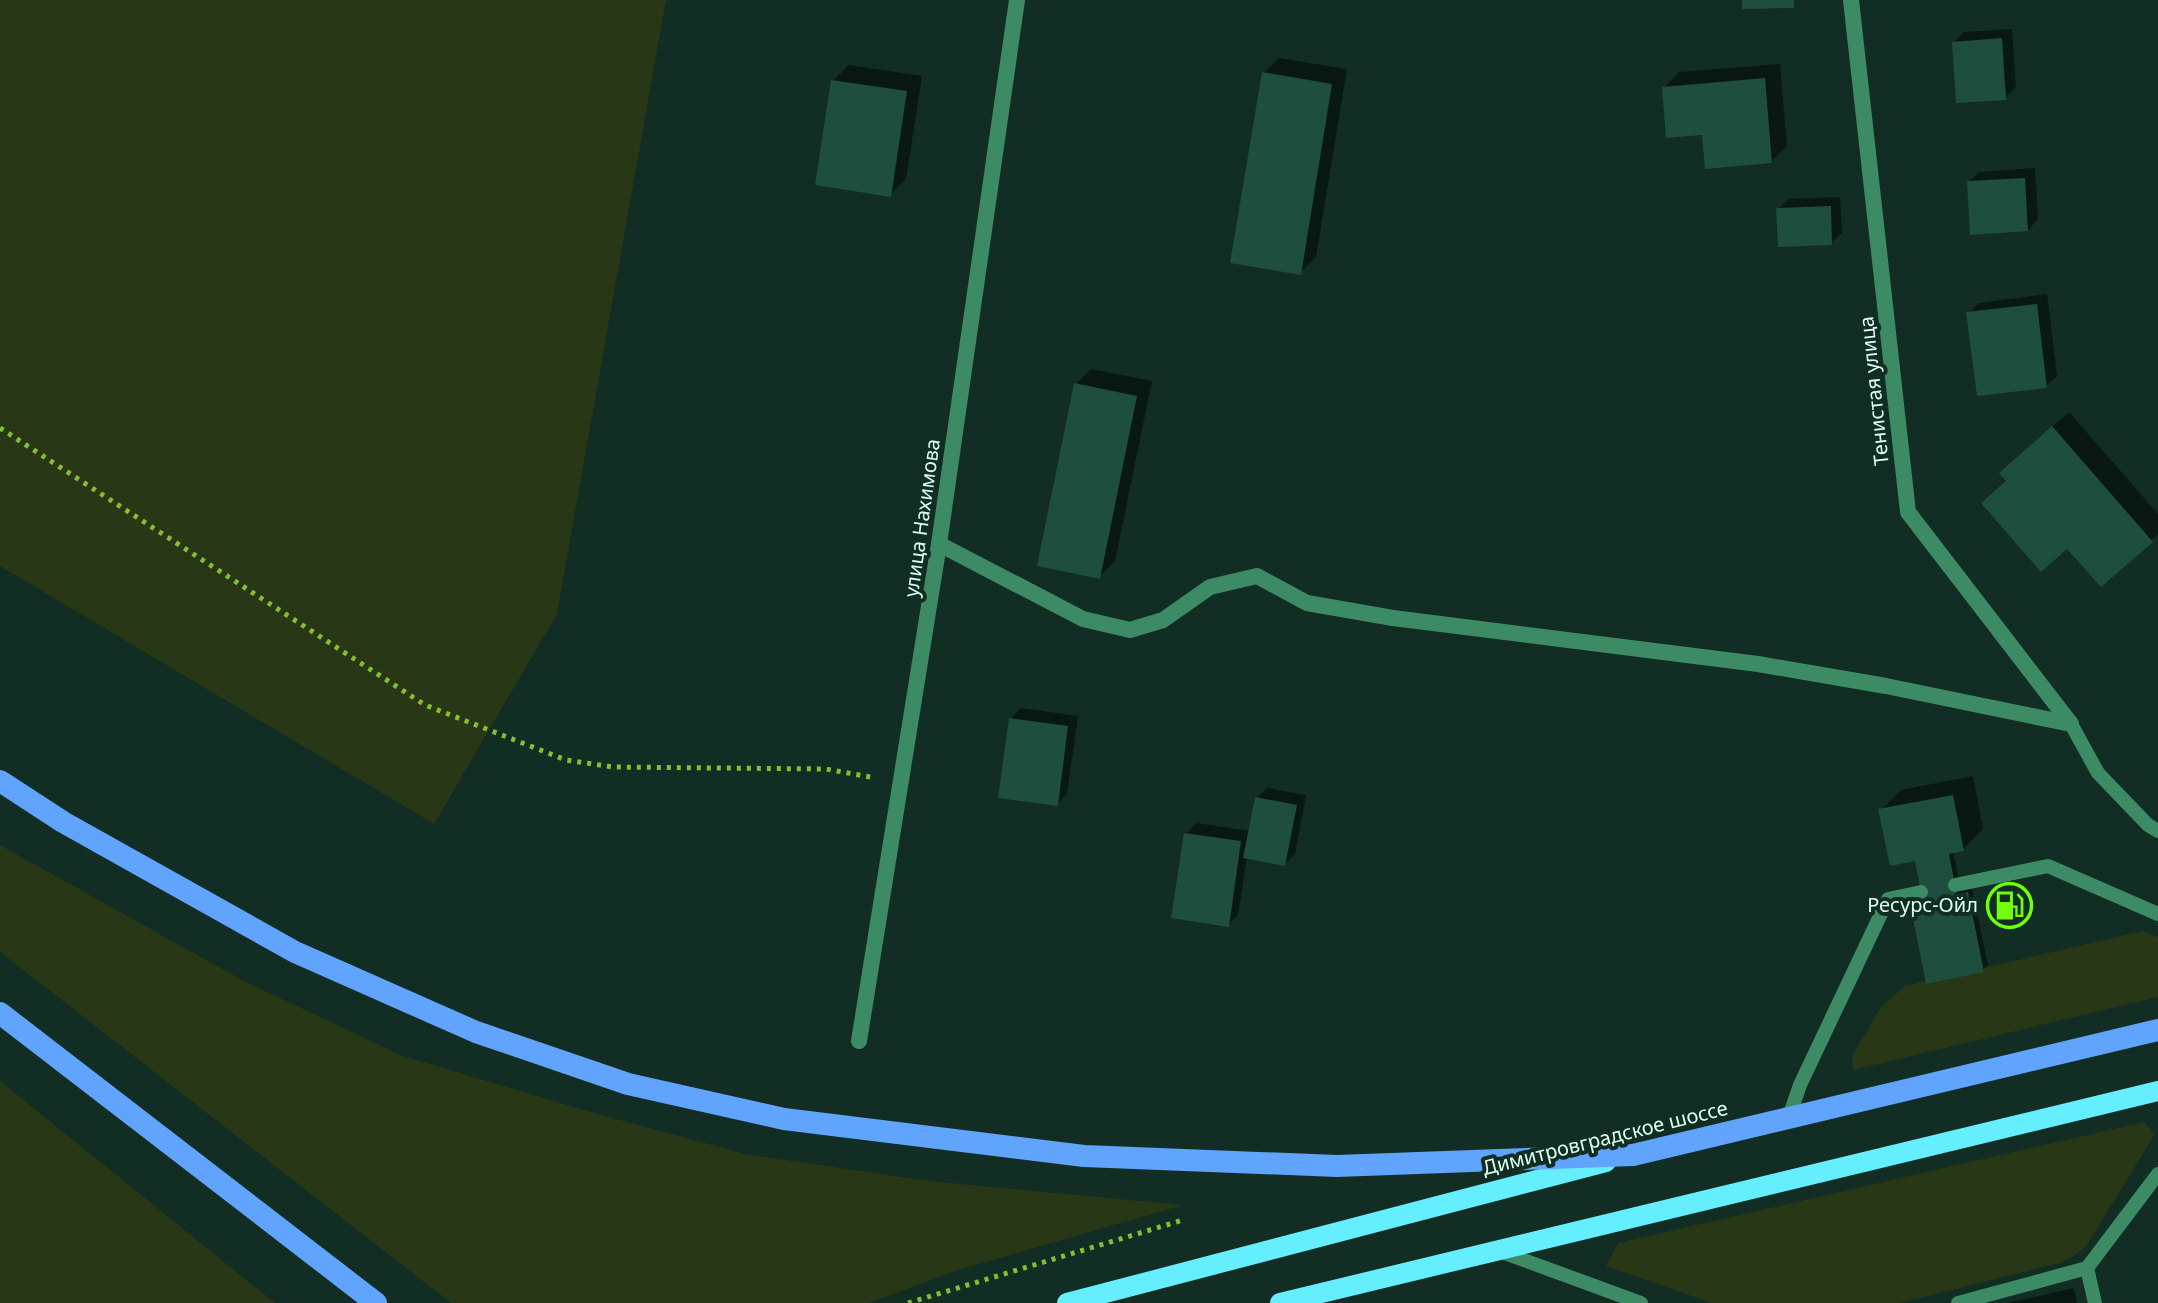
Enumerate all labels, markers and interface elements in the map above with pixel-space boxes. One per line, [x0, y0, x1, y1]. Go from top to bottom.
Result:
street label: Тенистая улица [1852, 315, 1895, 467]
street label: улица Нахимова [897, 437, 946, 599]
fuel station icon: Ресурс-Ойл [1985, 881, 2033, 929]
place label: Ресурс-Ойл [1867, 891, 1978, 918]
street label: Димитровградское шоссе [1479, 1094, 1730, 1181]

